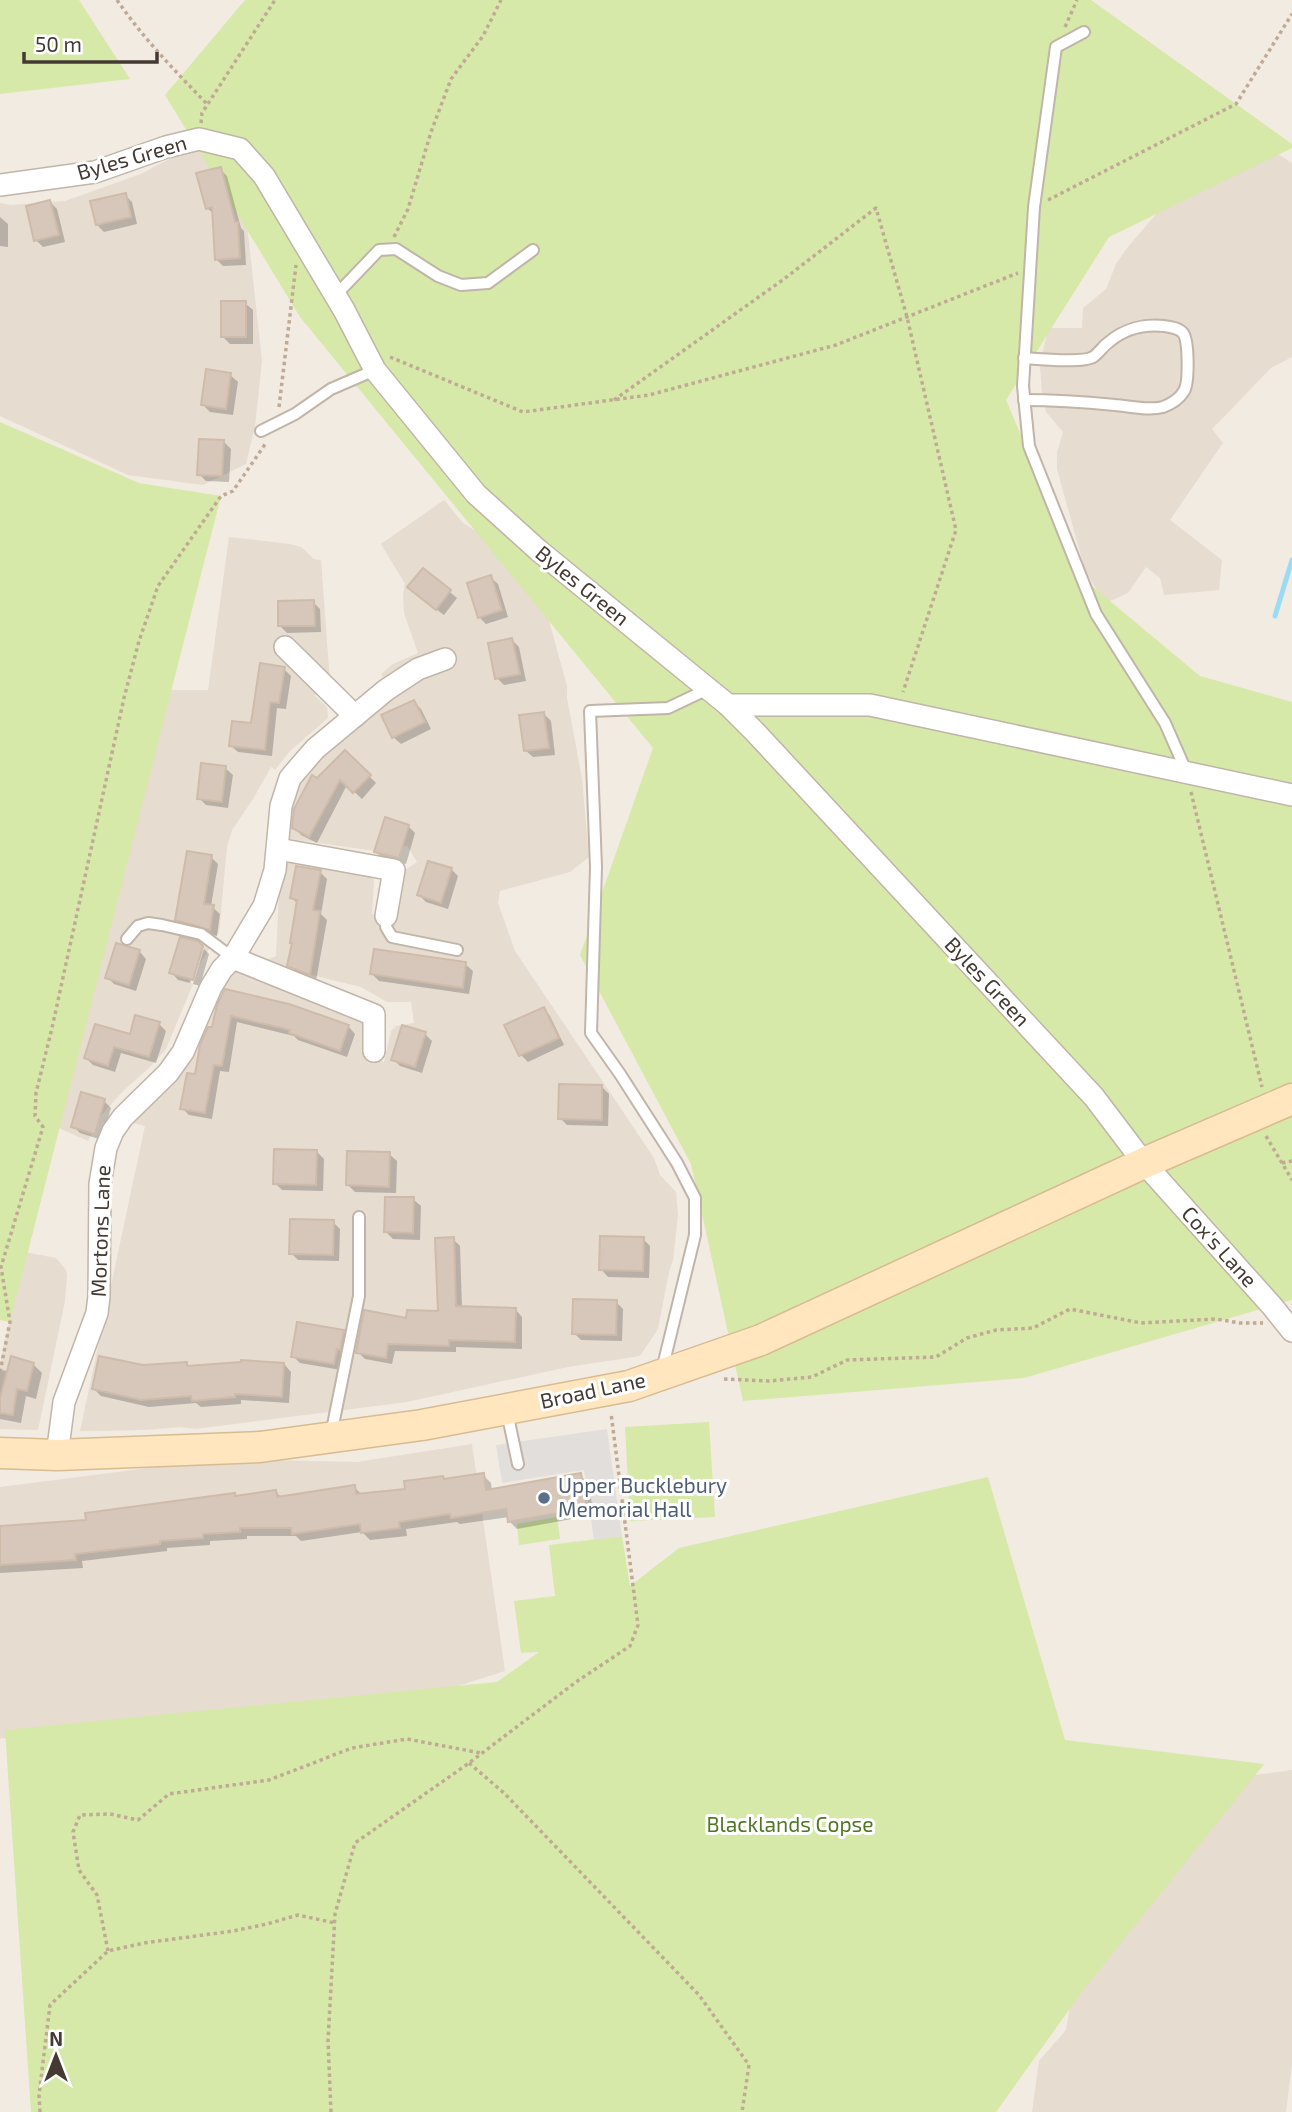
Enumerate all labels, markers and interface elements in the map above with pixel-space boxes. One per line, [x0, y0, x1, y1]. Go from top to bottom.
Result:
scale bar [24, 21, 158, 65]
text: 50 m [35, 31, 82, 56]
street label: Byles Green [74, 129, 189, 184]
street label: Byles Green [531, 540, 635, 630]
street label: Byles Green [940, 931, 1036, 1031]
street label: Mortons Lane [85, 1165, 114, 1297]
street label: Cox's Lane [1177, 1200, 1263, 1292]
street label: Broad Lane [538, 1366, 648, 1413]
place label: Upper Bucklebury Memorial Hall [558, 1472, 727, 1521]
marker: Upper Bucklebury Memorial Hall [536, 1490, 552, 1506]
park label: Blacklands Copse [706, 1811, 874, 1836]
north arrow [21, 2021, 91, 2091]
text: N [49, 2027, 63, 2050]

